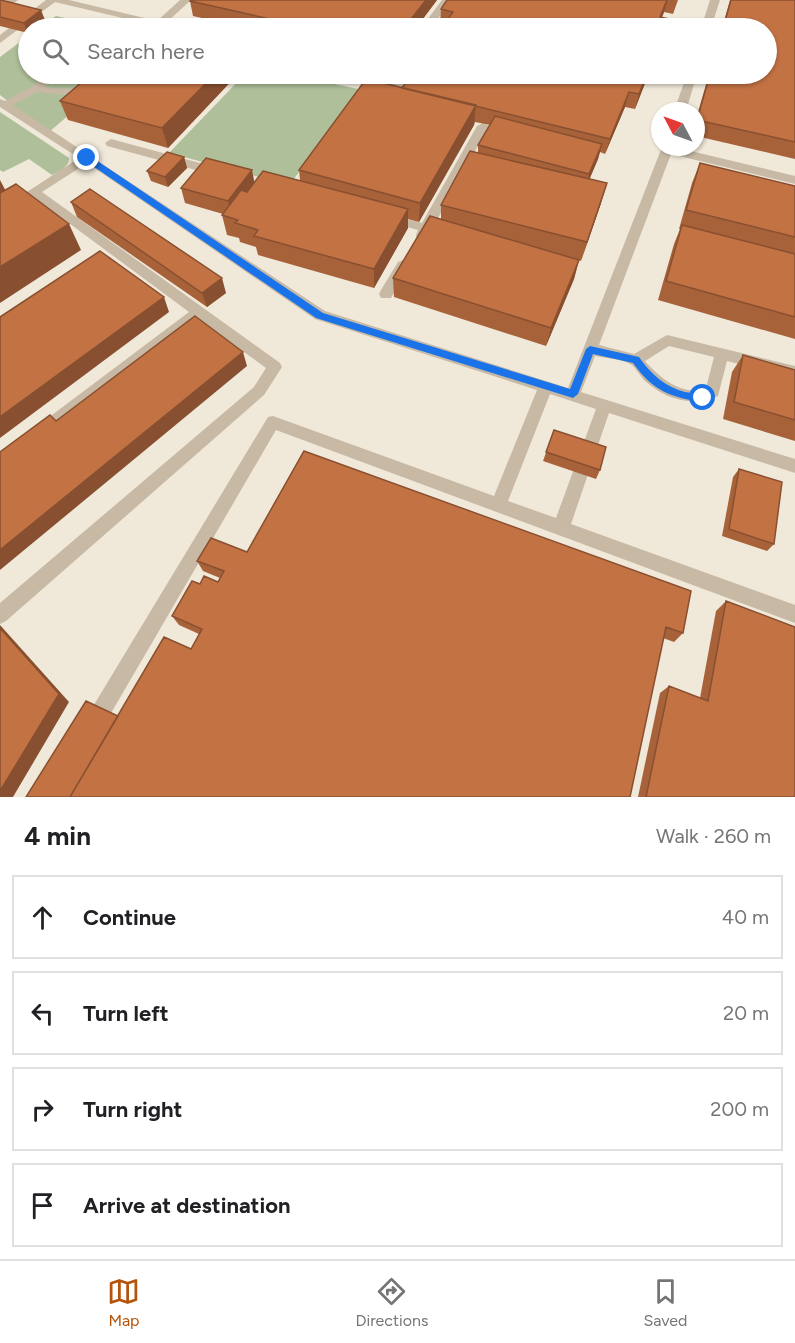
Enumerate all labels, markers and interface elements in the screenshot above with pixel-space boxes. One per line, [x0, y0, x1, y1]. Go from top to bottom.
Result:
search box [18, 18, 777, 84]
icon: search [39, 35, 72, 68]
text: Search here [87, 38, 205, 65]
north arrow [651, 102, 705, 156]
route end [73, 144, 99, 170]
route start [689, 384, 715, 410]
text: 4 min [24, 820, 91, 852]
text: Walk · 260 m [656, 824, 771, 848]
icon: ahead [26, 901, 59, 934]
text: Continue [83, 904, 176, 931]
text: 40 m [722, 905, 769, 929]
icon: left [26, 997, 59, 1030]
text: Turn left [83, 1000, 169, 1027]
text: 20 m [723, 1001, 769, 1025]
icon: right [26, 1093, 59, 1126]
text: Turn right [83, 1096, 182, 1123]
text: 200 m [710, 1097, 769, 1121]
icon: arrive [26, 1189, 59, 1222]
text: Arrive at destination [83, 1192, 291, 1219]
tab: Map [107, 1275, 140, 1330]
tab: Directions [355, 1275, 428, 1330]
tab: Saved [643, 1275, 688, 1330]

